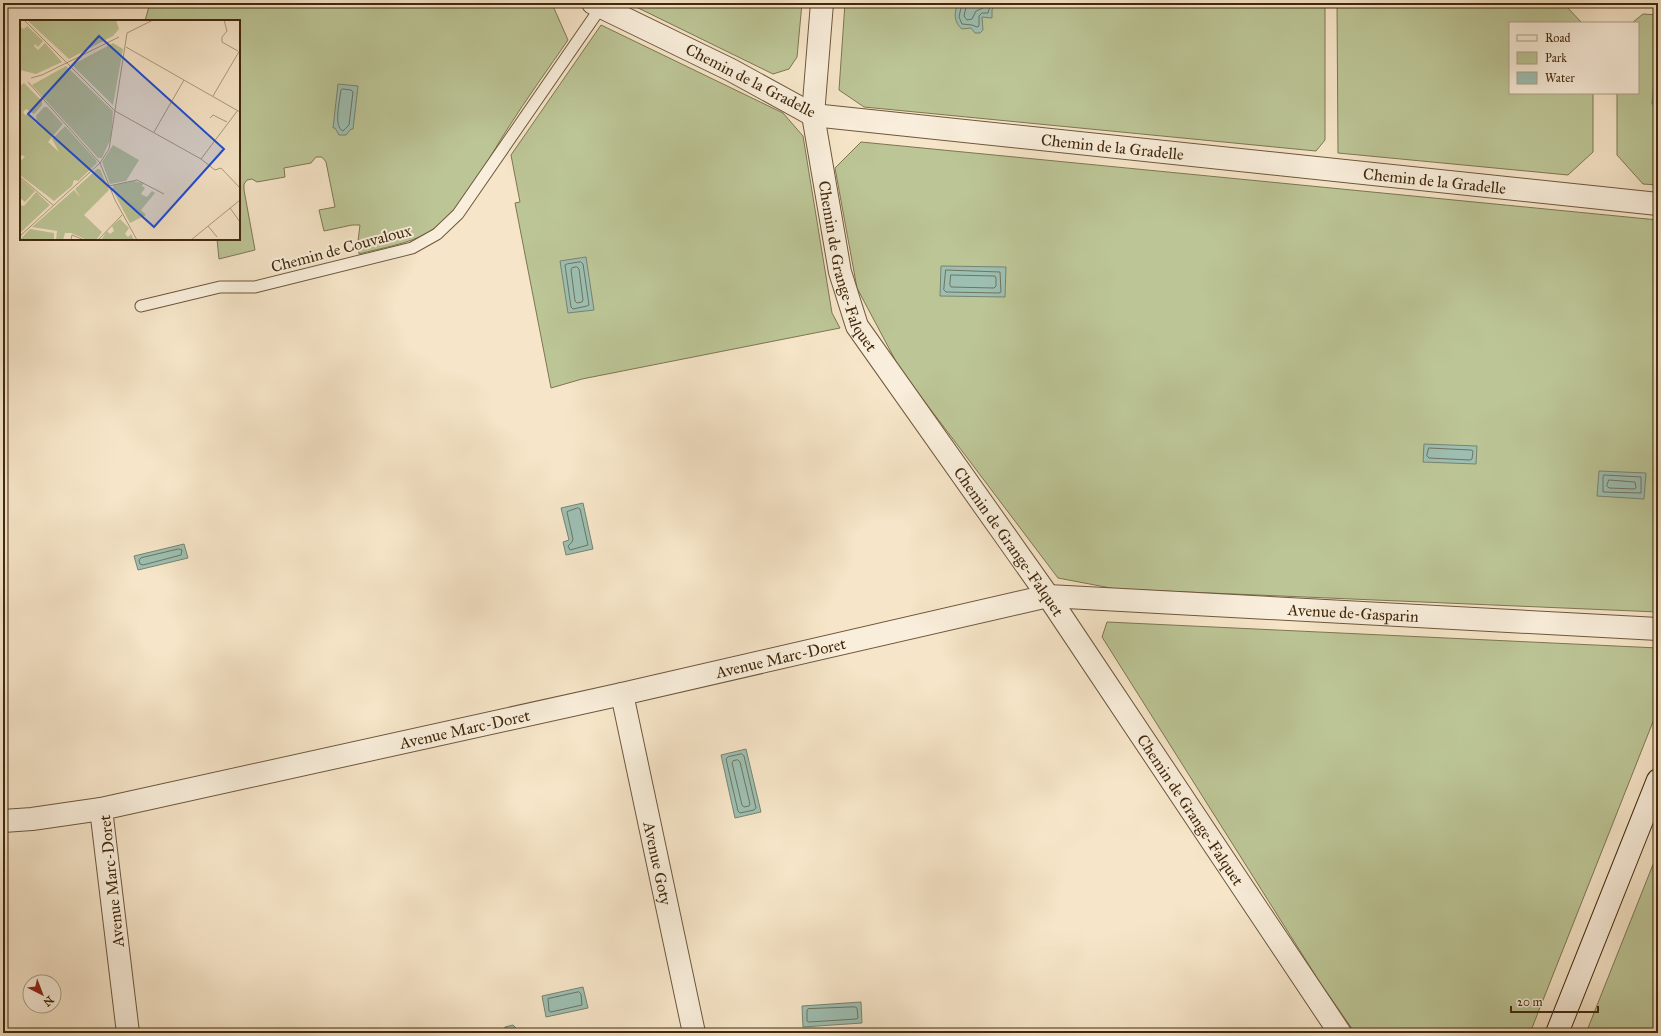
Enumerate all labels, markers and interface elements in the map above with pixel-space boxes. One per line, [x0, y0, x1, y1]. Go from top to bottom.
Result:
inset map [20, 20, 240, 240]
legend [1509, 22, 1639, 94]
text: Road [1545, 31, 1571, 45]
street label: Chemin de la Gradelle [683, 39, 819, 122]
text: Park [1545, 51, 1567, 65]
text: Water [1545, 71, 1575, 85]
street label: Chemin de la Gradelle [1040, 130, 1185, 164]
street label: Chemin de la Gradelle [1362, 164, 1507, 198]
street label: Chemin de Grange-Falquet [814, 179, 881, 356]
street label: Chemin de Couvaloux [269, 221, 413, 276]
street label: Chemin de Grange-Falquet [950, 463, 1068, 620]
street label: Avenue de-Gasparin [1286, 600, 1419, 626]
street label: Avenue Marc-Doret [713, 634, 848, 682]
street label: Avenue Marc-Doret [397, 706, 532, 753]
street label: Chemin de Grange-Falquet [1133, 731, 1248, 890]
street label: Avenue Marc-Doret [95, 814, 128, 949]
street label: Avenue Goty [639, 819, 676, 907]
north arrow [22, 974, 62, 1014]
scale bar [1511, 988, 1598, 1014]
text: N [40, 993, 56, 1009]
text: 20 m [1517, 995, 1543, 1009]

